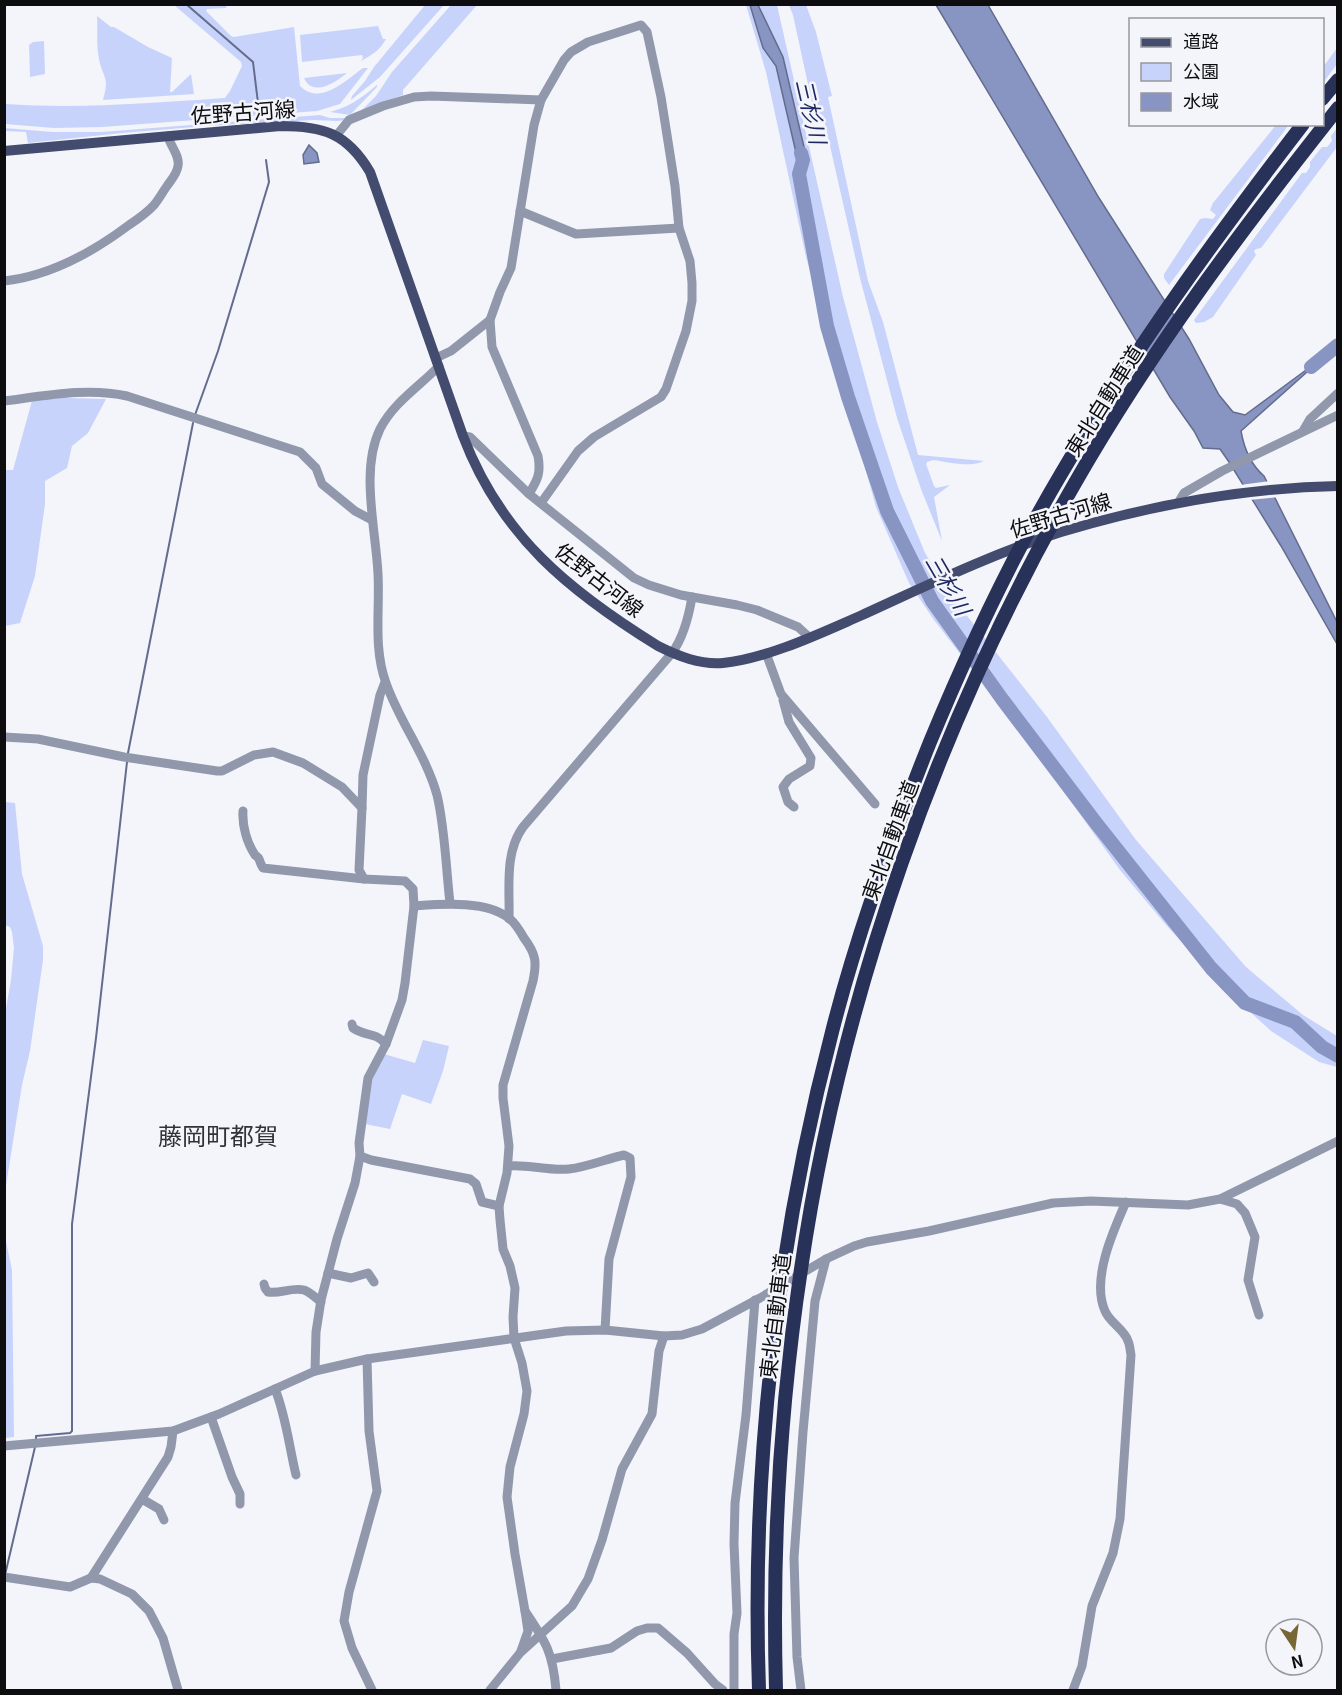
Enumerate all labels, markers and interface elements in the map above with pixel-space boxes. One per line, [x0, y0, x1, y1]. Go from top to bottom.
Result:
legend [1129, 18, 1324, 126]
text: 道路 [1183, 27, 1219, 53]
text: 公園 [1183, 57, 1219, 83]
water label: 三杉川 [790, 75, 836, 149]
text: 水域 [1183, 87, 1219, 113]
street label: 佐野古河線 [190, 92, 296, 130]
street label: 東北自動車道 [1057, 339, 1149, 461]
street label: 佐野古河線 [1005, 484, 1115, 544]
street label: 佐野古河線 [549, 535, 651, 623]
water label: 三杉川 [920, 547, 981, 622]
street label: 東北自動車道 [853, 776, 925, 904]
district label: 藤岡町都賀 [158, 1117, 278, 1152]
street label: 東北自動車道 [751, 1252, 797, 1380]
north arrow [1264, 1617, 1324, 1677]
text: N [1289, 1650, 1306, 1676]

